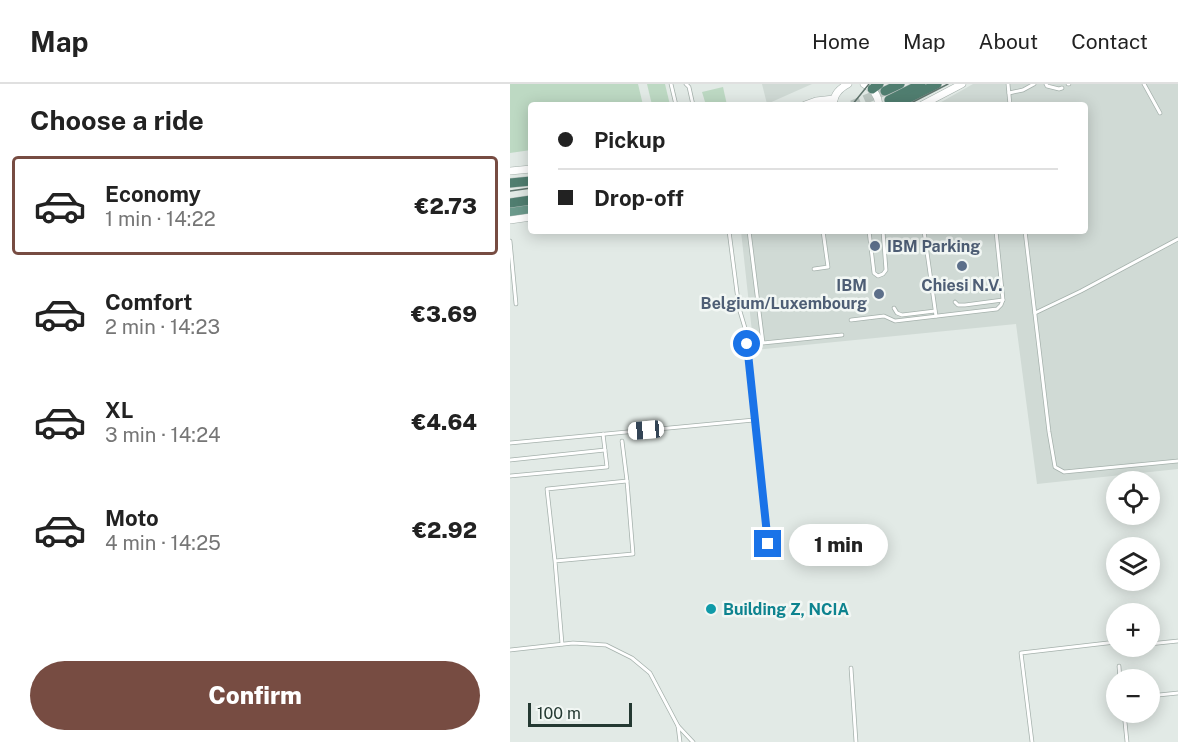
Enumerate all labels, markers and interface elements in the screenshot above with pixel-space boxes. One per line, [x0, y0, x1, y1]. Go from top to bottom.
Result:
text: Map [30, 25, 89, 58]
text: Home [812, 29, 870, 54]
text: Map [903, 29, 946, 54]
text: About [979, 29, 1038, 54]
text: Contact [1071, 29, 1148, 54]
text: Choose a ride [30, 104, 204, 136]
text: Pickup [594, 127, 665, 153]
icon: car [33, 179, 87, 233]
text: Economy [105, 181, 201, 207]
text: Drop-off [594, 185, 684, 211]
text: €2.73 [415, 193, 477, 219]
text: 1 min · 14:22 [105, 207, 216, 231]
place label: IBM Parking [887, 237, 980, 256]
marker: IBM Parking [868, 239, 882, 253]
marker: Chiesi N.V. [955, 259, 969, 273]
place label: IBM Belgium/Luxembourg [701, 276, 867, 313]
place label: Chiesi N.V. [921, 276, 1003, 295]
icon: car [33, 287, 87, 341]
marker: IBM Belgium/Luxembourg [872, 287, 886, 301]
text: Comfort [105, 289, 192, 315]
text: €3.69 [411, 301, 477, 327]
text: 2 min · 14:23 [105, 315, 220, 339]
route start [733, 330, 760, 357]
icon: car [33, 395, 87, 449]
text: XL [105, 397, 133, 423]
text: €4.64 [412, 409, 477, 435]
car [627, 419, 665, 441]
text: 3 min · 14:24 [105, 423, 221, 447]
map controls [1106, 471, 1160, 723]
button: locate [1106, 471, 1160, 525]
icon: car [33, 503, 87, 557]
text: Moto [105, 505, 159, 531]
text: €2.92 [412, 517, 477, 543]
callout: 1 min [789, 523, 888, 565]
route end [754, 530, 781, 557]
text: 4 min · 14:25 [105, 531, 221, 555]
text: 1 min [814, 533, 863, 557]
button: layers [1106, 537, 1160, 591]
place label: Building Z, NCIA [723, 600, 850, 619]
marker: Building Z, NCIA [704, 602, 718, 616]
button: + [1106, 603, 1160, 657]
button: Confirm [30, 661, 480, 730]
button: − [1106, 669, 1160, 723]
scale bar [528, 700, 632, 728]
text: 100 m [537, 704, 581, 723]

